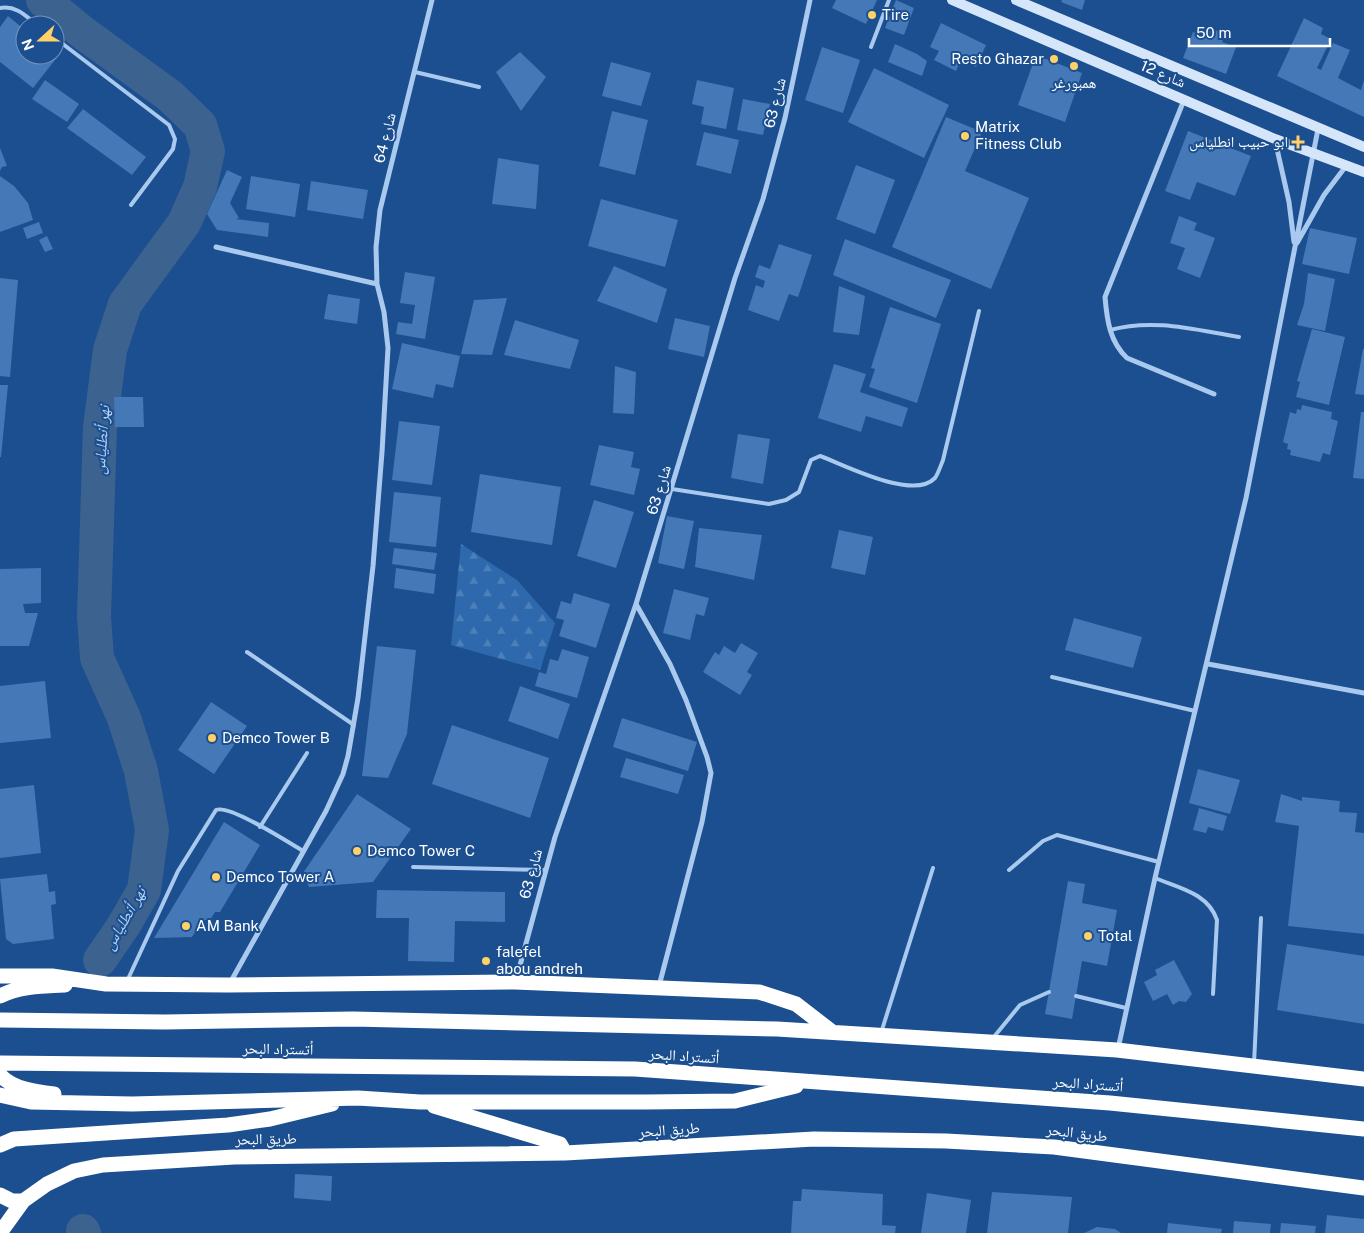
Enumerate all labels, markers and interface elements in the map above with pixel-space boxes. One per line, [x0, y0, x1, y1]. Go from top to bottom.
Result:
place label: Tire [882, 6, 909, 23]
marker: Tire [866, 9, 878, 21]
north arrow [15, 15, 65, 65]
scale bar [1189, 15, 1330, 47]
text: 50 m [1196, 24, 1231, 41]
text: N [18, 37, 37, 53]
place label: Resto Ghazar [951, 50, 1044, 67]
marker: Resto Ghazar [1048, 53, 1060, 65]
street label: شارع 12 [1137, 56, 1188, 92]
marker: همبورغر [1068, 60, 1080, 72]
place label: همبورغر [1051, 74, 1096, 92]
street label: شارع 63 [760, 76, 791, 130]
street label: شارع 64 [370, 111, 401, 165]
place label: Matrix Fitness Club [975, 118, 1062, 152]
marker: Matrix Fitness Club [959, 130, 971, 142]
place label: ابو حبيب انطلياس [1189, 133, 1288, 152]
marker: ابو حبيب انطلياس [1292, 136, 1304, 148]
water label: نهر أنطلياس [90, 402, 115, 475]
street label: شارع 63 [643, 463, 676, 517]
place label: Demco Tower B [222, 729, 330, 746]
marker: Demco Tower B [206, 732, 218, 744]
place label: Demco Tower C [367, 842, 475, 859]
marker: Demco Tower C [351, 845, 363, 857]
street label: شارع 63 [516, 847, 547, 901]
place label: Demco Tower A [226, 868, 335, 885]
marker: Demco Tower A [210, 871, 222, 883]
water label: نهر أنطلياس [99, 881, 152, 953]
place label: AM Bank [196, 917, 259, 934]
marker: AM Bank [180, 920, 192, 932]
place label: Total [1098, 927, 1133, 944]
marker: Total [1082, 930, 1094, 942]
place label: falefel abou andreh [496, 943, 583, 977]
marker: falefel abou andreh [480, 955, 492, 967]
street label: أتستراد البحر [241, 1039, 314, 1059]
street label: أتستراد البحر [647, 1044, 720, 1067]
street label: أتستراد البحر [1051, 1072, 1124, 1095]
street label: طريق البحر [637, 1119, 701, 1142]
street label: طريق البحر [1044, 1120, 1109, 1147]
street label: طريق البحر [234, 1129, 297, 1150]

